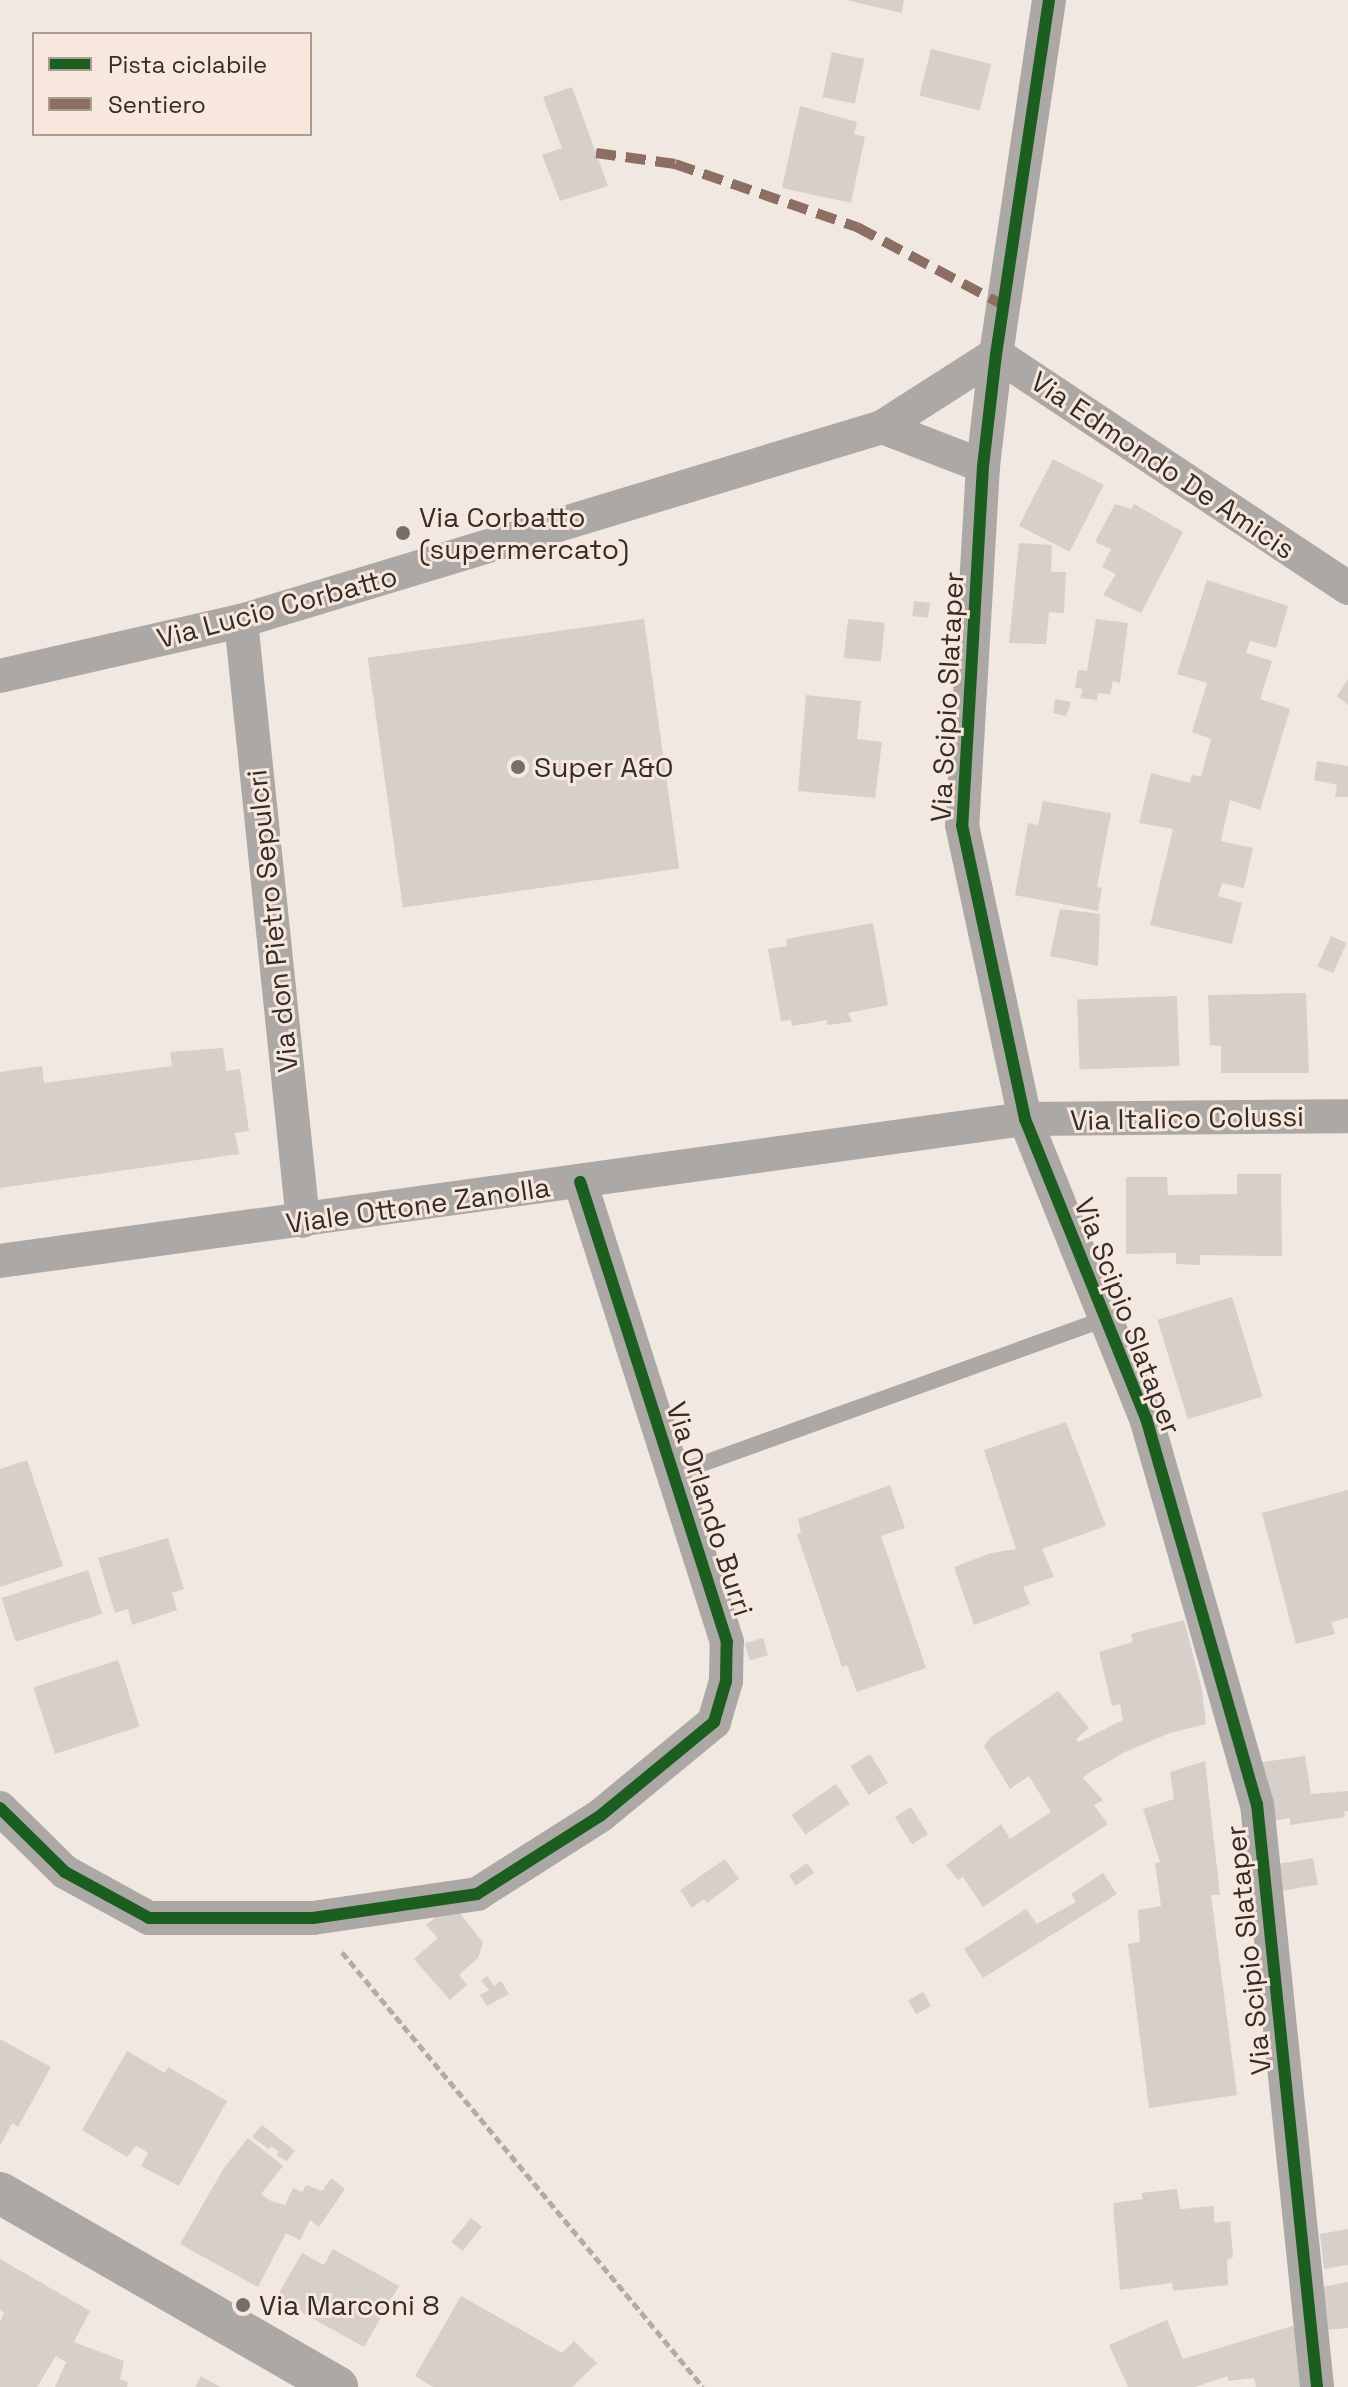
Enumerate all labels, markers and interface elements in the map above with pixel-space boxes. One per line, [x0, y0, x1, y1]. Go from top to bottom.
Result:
legend [32, 32, 312, 136]
text: Pista ciclabile [108, 49, 267, 80]
text: Sentiero [108, 89, 206, 120]
street label: Via Edmondo De Amicis [1024, 364, 1302, 566]
place label: Via Corbatto (supermercato) [419, 500, 629, 566]
marker: Via Corbatto (supermercato) [394, 524, 412, 542]
street label: Via Lucio Corbatto [153, 559, 401, 655]
street label: Via Scipio Slataper [924, 571, 970, 823]
place label: Super A&O [534, 750, 674, 784]
marker: Super A&O [509, 758, 527, 776]
street label: Via don Pietro Sepulcri [239, 768, 305, 1074]
street label: Via Italico Colussi [1070, 1099, 1304, 1137]
street label: Viale Ottone Zanolla [284, 1170, 552, 1240]
street label: Via Scipio Slataper [1067, 1193, 1189, 1439]
street label: Via Orlando Burri [660, 1398, 760, 1620]
street label: Via Scipio Slataper [1218, 1823, 1278, 2077]
place label: Via Marconi 8 [259, 2288, 440, 2322]
marker: Via Marconi 8 [234, 2296, 252, 2314]

